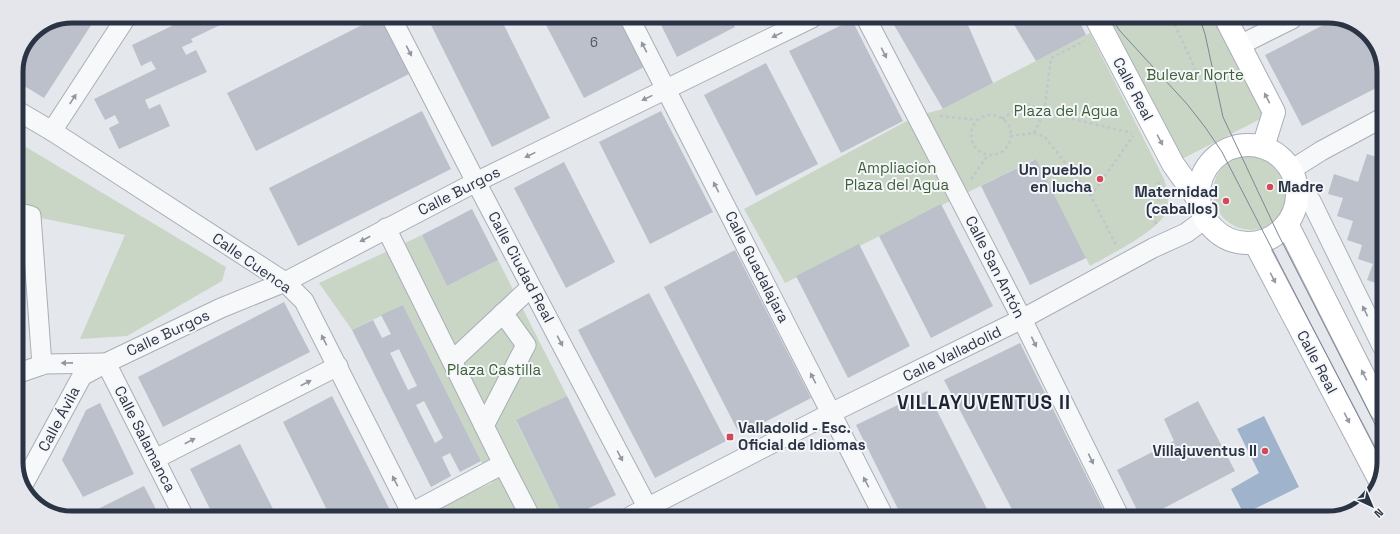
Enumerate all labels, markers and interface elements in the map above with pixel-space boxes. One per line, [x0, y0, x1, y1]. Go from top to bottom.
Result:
one-way arrow [771, 32, 782, 38]
house number: 6 [590, 34, 598, 51]
one-way arrow [641, 41, 647, 52]
one-way arrow [406, 46, 412, 57]
one-way arrow [881, 47, 887, 58]
street label: Calle Real [1109, 54, 1158, 124]
park label: Bulevar Norte [1146, 65, 1244, 84]
one-way arrow [1263, 92, 1270, 103]
one-way arrow [69, 94, 77, 104]
one-way arrow [642, 95, 653, 102]
park label: Plaza del Agua [1014, 101, 1119, 120]
one-way arrow [1157, 134, 1163, 145]
one-way arrow [525, 152, 536, 158]
park label: Ampliacion Plaza del Agua [845, 158, 950, 194]
place label: Un pueblo en lucha [1019, 160, 1092, 196]
street label: Calle Burgos [415, 162, 503, 219]
marker: Un pueblo en lucha [1095, 174, 1105, 184]
place label: Madre [1278, 177, 1324, 196]
one-way arrow [713, 182, 719, 193]
place label: Maternidad (caballos) [1135, 182, 1218, 218]
marker: Madre [1265, 182, 1275, 192]
marker: Maternidad (caballos) [1221, 196, 1231, 206]
street label: Calle Ciudad Real [484, 208, 559, 326]
street label: Calle Guadalajara [721, 208, 794, 326]
street label: Calle San Antón [961, 212, 1029, 321]
street label: Calle Cuenca [209, 228, 296, 297]
one-way arrow [359, 236, 370, 243]
one-way arrow [1270, 272, 1276, 284]
street label: Calle Burgos [123, 305, 212, 360]
one-way arrow [1362, 305, 1368, 317]
street label: Calle Valladolid [899, 322, 1004, 386]
street label: Calle Real [1293, 327, 1342, 397]
one-way arrow [321, 334, 327, 346]
one-way arrow [556, 335, 563, 346]
one-way arrow [1030, 336, 1037, 348]
one-way arrow [60, 360, 73, 366]
park label: Plaza Castilla [447, 360, 541, 379]
one-way arrow [1361, 370, 1367, 381]
one-way arrow [810, 372, 816, 384]
one-way arrow [300, 380, 311, 386]
street label: Calle Ávila [33, 382, 84, 455]
street label: Calle Salamanca [110, 382, 181, 495]
district label: VILLAYUVENTUS II [897, 390, 1071, 415]
one-way arrow [1343, 412, 1350, 423]
place label: Valladolid - Esc. Oficial de Idiomas [738, 418, 866, 454]
marker: Valladolid - Esc. Oficial de Idiomas [725, 432, 735, 442]
one-way arrow [184, 438, 195, 445]
place label: Villajuventus II [1152, 441, 1257, 460]
marker: Villajuventus II [1260, 446, 1270, 456]
one-way arrow [617, 450, 623, 462]
one-way arrow [1088, 453, 1094, 464]
one-way arrow [392, 475, 398, 487]
one-way arrow [863, 476, 869, 488]
north arrow [1352, 486, 1392, 526]
text: N [1371, 506, 1386, 521]

